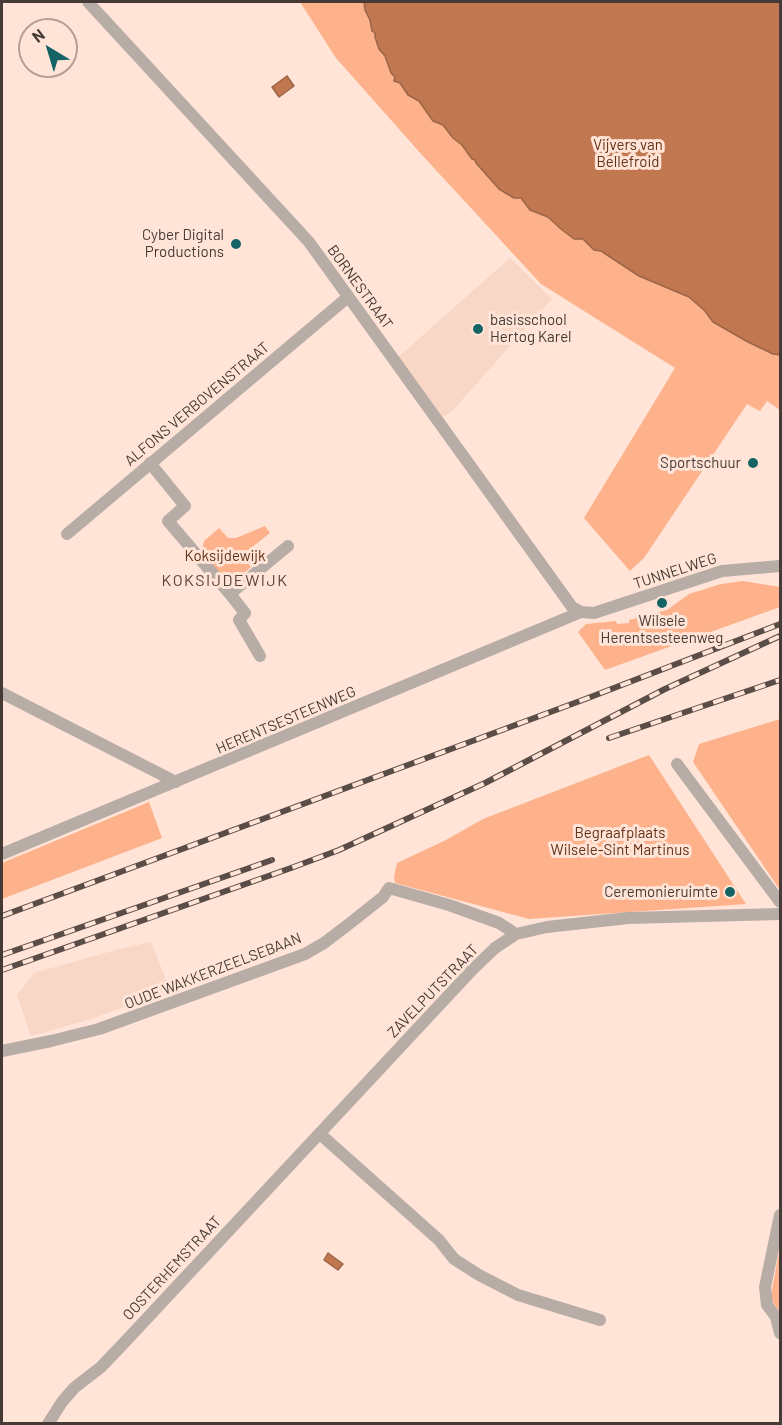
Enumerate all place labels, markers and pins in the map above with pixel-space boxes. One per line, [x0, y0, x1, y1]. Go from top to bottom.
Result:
place label: Cyber Digital Productions [142, 226, 224, 261]
marker: Cyber Digital Productions [229, 237, 243, 251]
place label: basisschool Hertog Karel [490, 311, 572, 346]
marker: basisschool Hertog Karel [471, 322, 485, 336]
place label: Sportschuur [660, 454, 741, 472]
marker: Sportschuur [746, 456, 760, 470]
marker: Wilsele Herentsesteenweg [655, 596, 669, 610]
place label: Wilsele Herentsesteenweg [601, 612, 723, 647]
place label: Ceremonieruimte [604, 883, 718, 901]
marker: Ceremonieruimte [723, 885, 737, 899]

